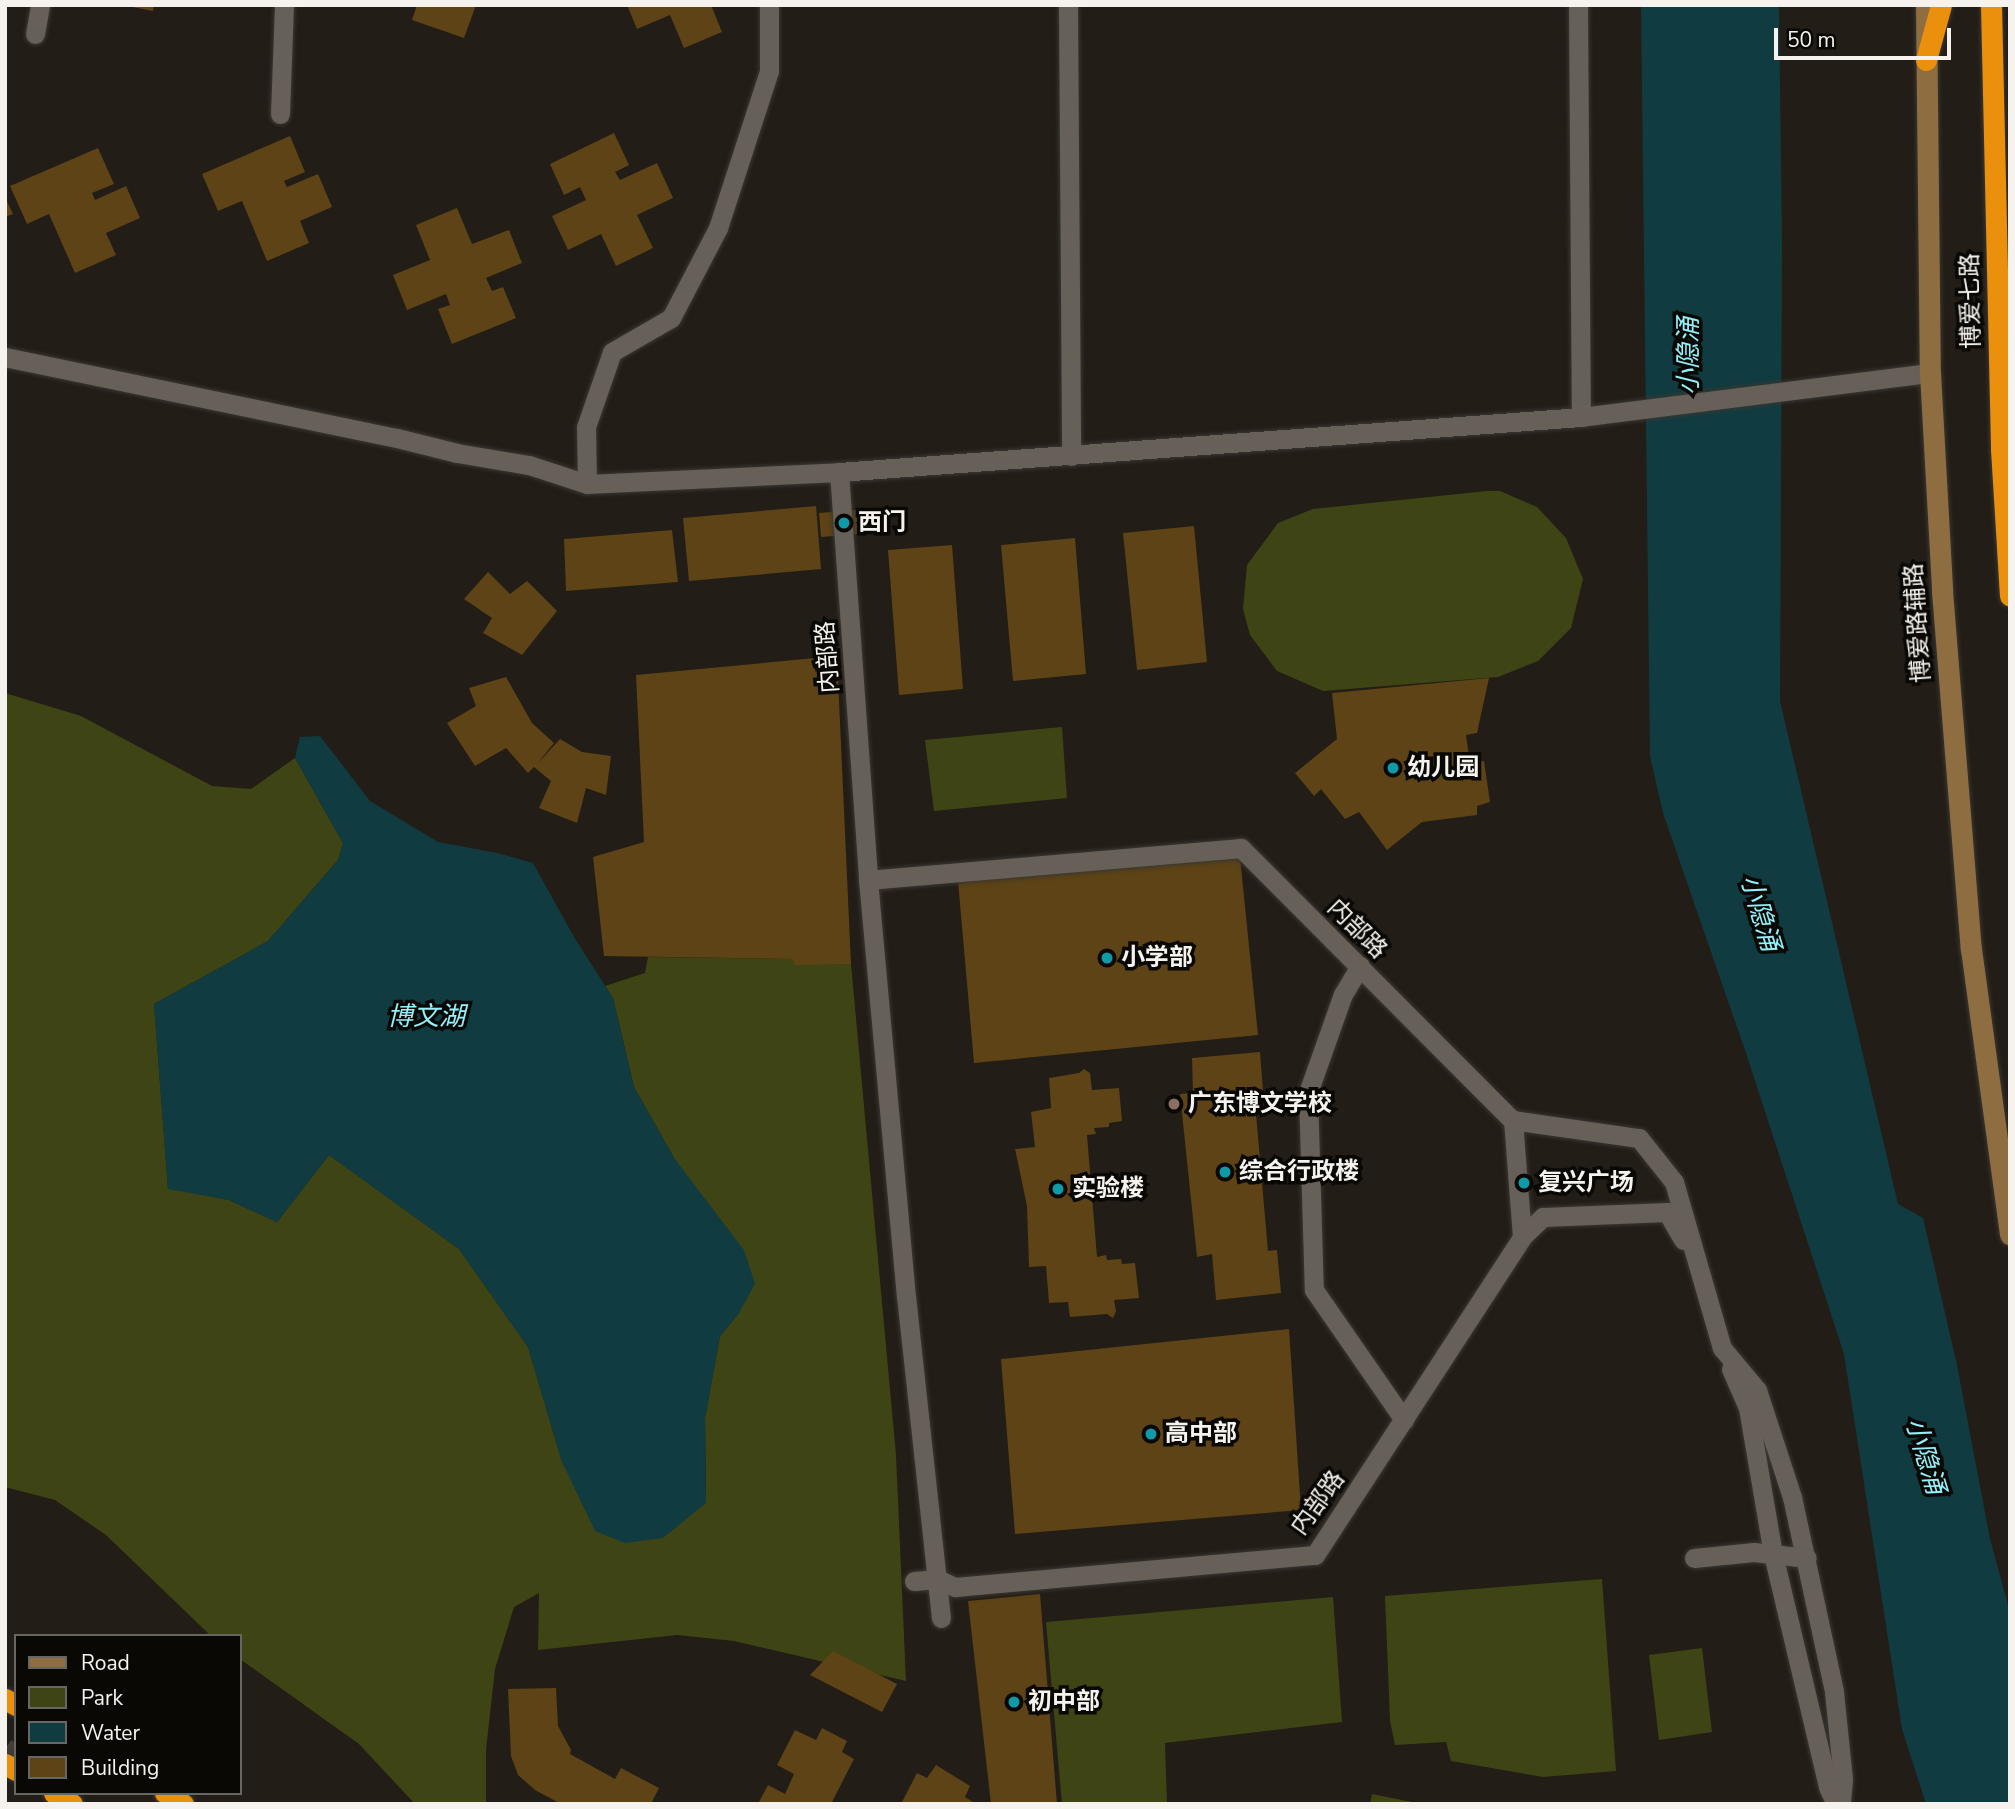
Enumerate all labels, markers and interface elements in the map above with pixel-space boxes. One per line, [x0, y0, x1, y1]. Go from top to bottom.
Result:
scale bar [1777, 14, 1954, 58]
text: 50 m [1787, 26, 1836, 54]
street label: 博爱七路 [1956, 253, 1986, 349]
water label: 小隐涌 [1673, 317, 1705, 395]
place label: 西门 [858, 509, 906, 537]
marker: 西门 [836, 515, 852, 531]
street label: 博爱路辅路 [1899, 562, 1937, 684]
street label: 内部路 [811, 620, 845, 694]
place label: 幼儿园 [1407, 754, 1479, 782]
marker: 幼儿园 [1385, 760, 1401, 776]
water label: 小隐涌 [1734, 871, 1786, 955]
street label: 内部路 [1321, 893, 1393, 965]
place label: 小学部 [1121, 944, 1193, 972]
marker: 小学部 [1099, 950, 1115, 966]
water label: 博文湖 [387, 1001, 465, 1033]
place label: 广东博文学校 [1188, 1090, 1332, 1118]
marker: 广东博文学校 [1166, 1096, 1182, 1112]
place label: 综合行政楼 [1239, 1158, 1359, 1186]
marker: 综合行政楼 [1217, 1164, 1233, 1180]
place label: 复兴广场 [1538, 1169, 1634, 1197]
place label: 实验楼 [1072, 1175, 1144, 1203]
marker: 复兴广场 [1516, 1175, 1532, 1191]
marker: 实验楼 [1050, 1181, 1066, 1197]
water label: 小隐涌 [1899, 1414, 1951, 1498]
place label: 高中部 [1165, 1420, 1237, 1448]
marker: 高中部 [1143, 1426, 1159, 1442]
street label: 内部路 [1285, 1465, 1351, 1541]
legend [14, 1634, 242, 1795]
text: Road [81, 1649, 130, 1677]
text: Park [81, 1684, 123, 1712]
place label: 初中部 [1028, 1688, 1100, 1716]
marker: 初中部 [1006, 1694, 1022, 1710]
text: Water [81, 1719, 140, 1747]
text: Building [81, 1754, 159, 1782]

